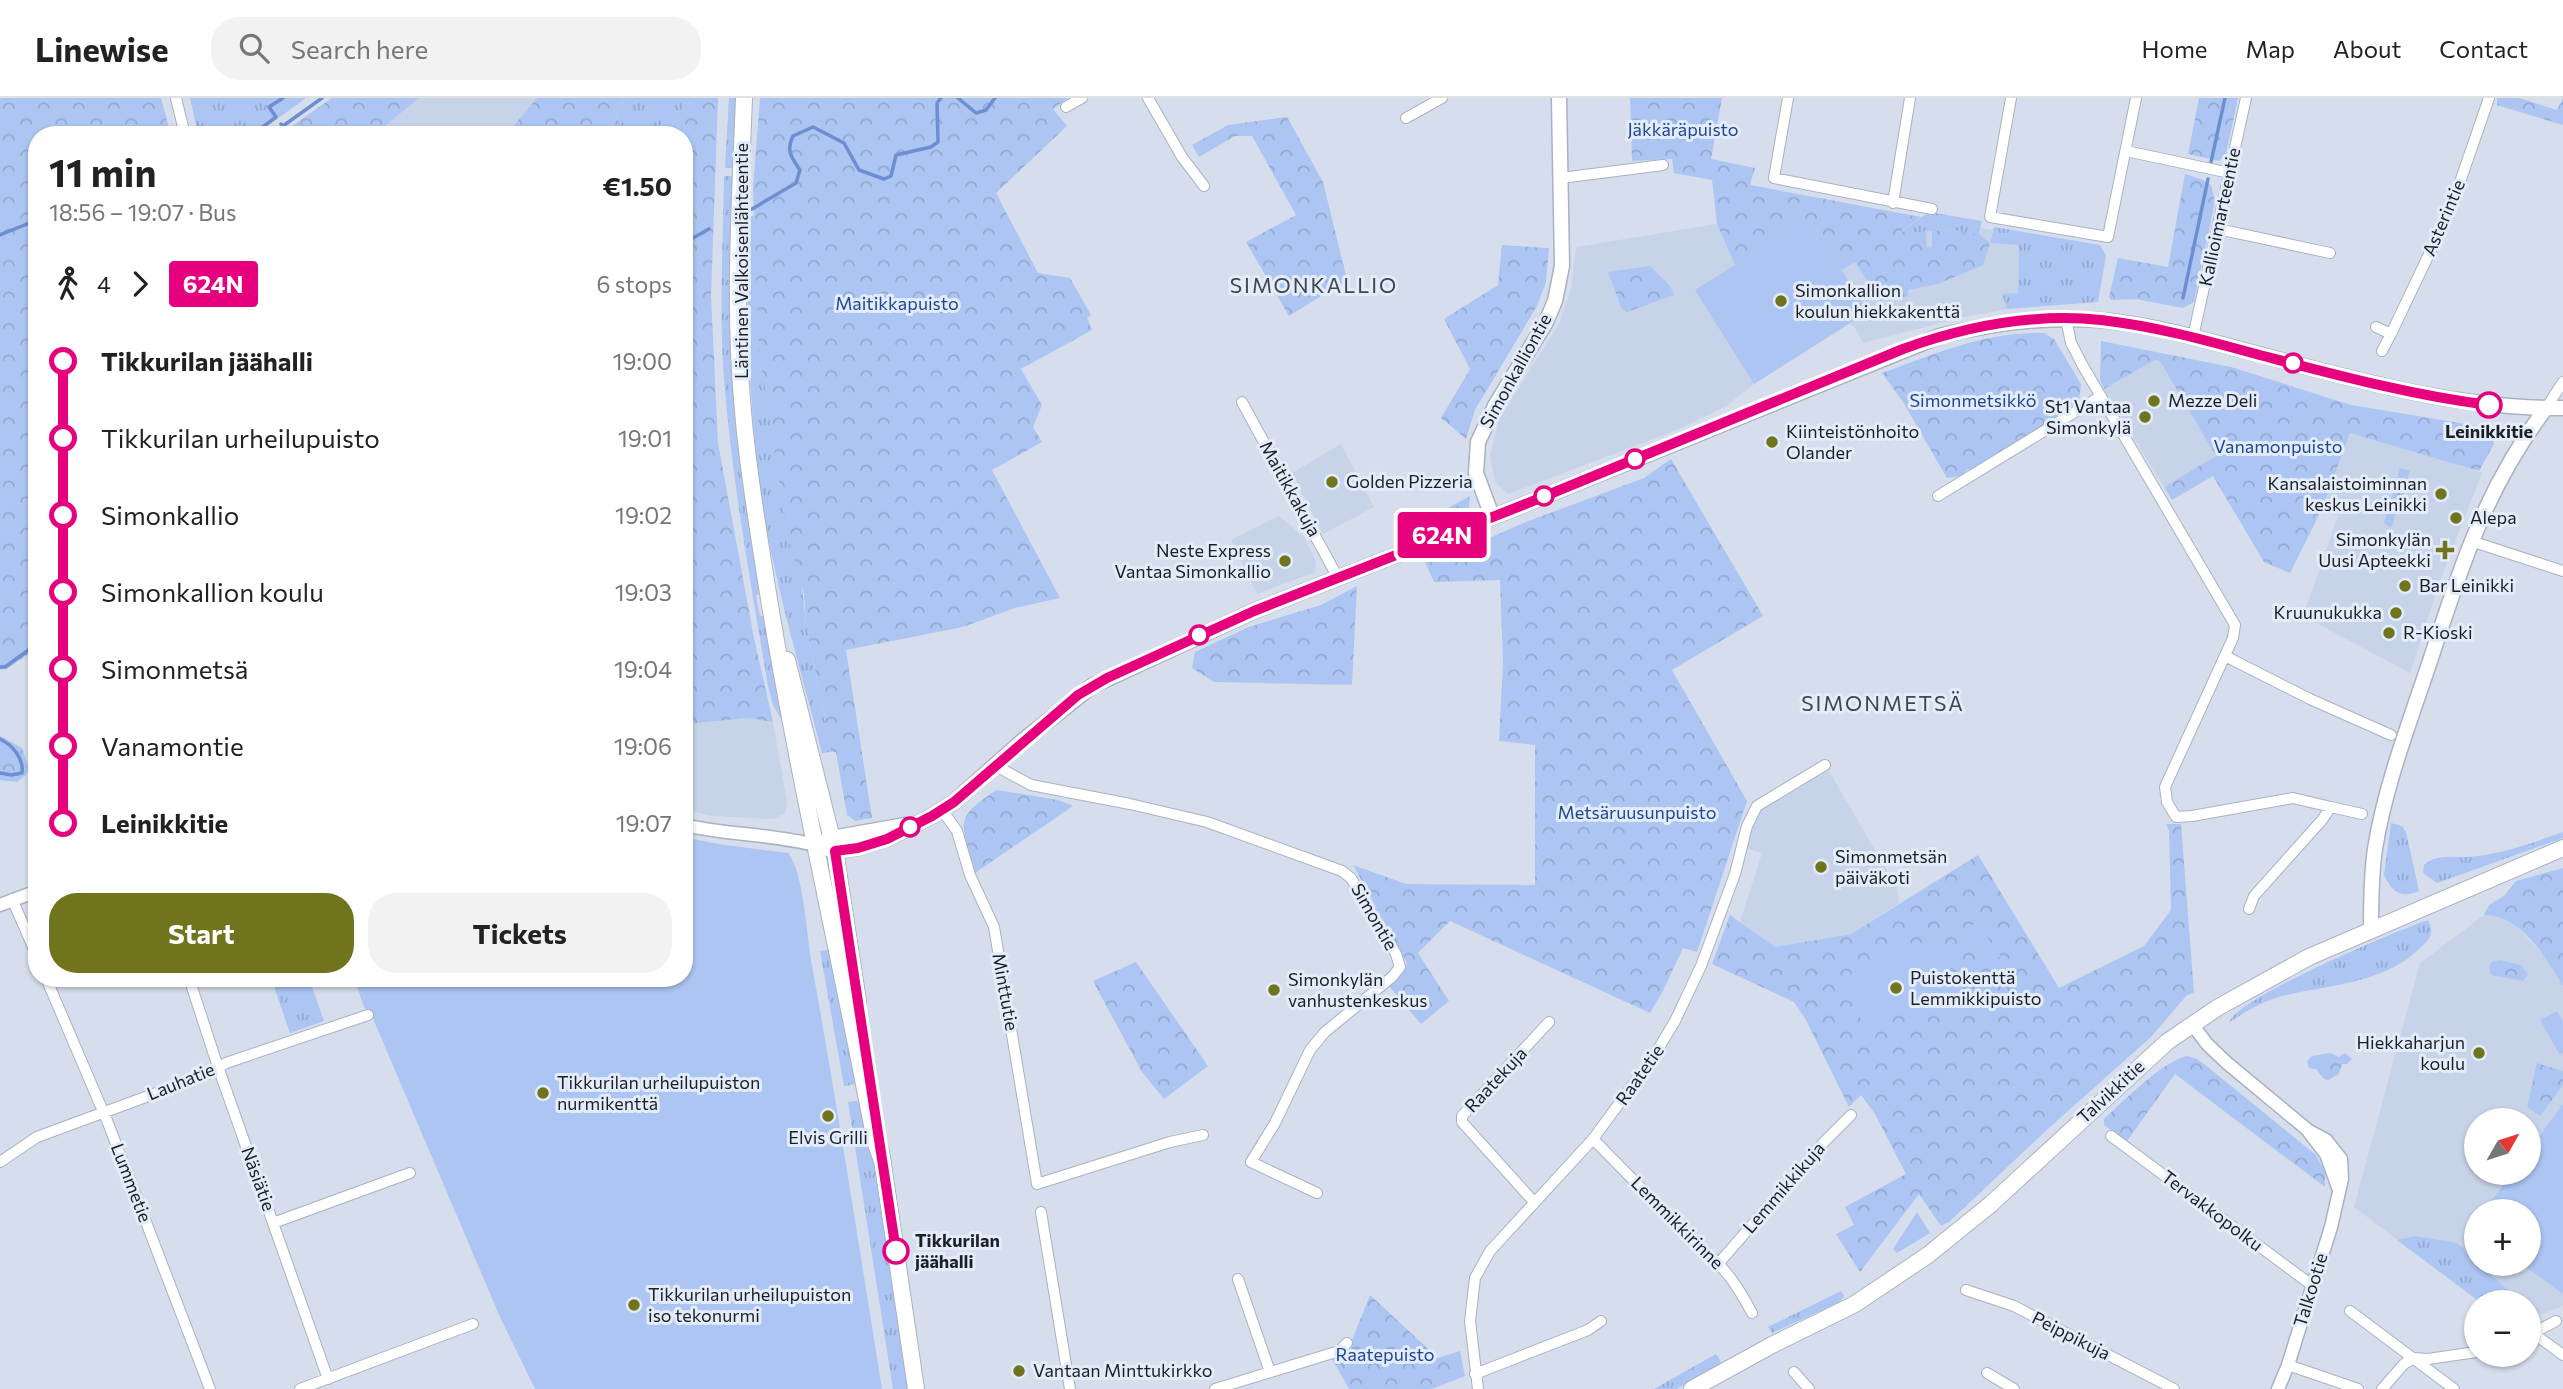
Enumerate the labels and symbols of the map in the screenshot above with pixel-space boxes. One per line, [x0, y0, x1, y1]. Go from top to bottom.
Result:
park label: Jäkkäräpuisto [1627, 118, 1739, 140]
street label: Läntinen Valkoisenlähteentie [730, 143, 752, 379]
street label: Kallioimarteentie [2194, 146, 2244, 288]
street label: Asterintie [2417, 176, 2469, 259]
district label: SIMONKALLIO [1230, 272, 1398, 297]
place label: Simonkallion koulun hiekkakenttä [1795, 279, 1960, 322]
park label: Maitikkapuisto [835, 292, 959, 314]
marker: Simonkallion koulun hiekkakenttä [1773, 293, 1789, 309]
street label: Simonkalliontie [1475, 309, 1556, 432]
unlabelled marker [2283, 353, 2303, 373]
park label: Simonmetsikkö [1909, 389, 2037, 411]
place label: Mezze Deli [2168, 389, 2257, 411]
marker: Leinikkitie [2476, 392, 2502, 418]
marker: Mezze Deli [2146, 393, 2162, 409]
place label: St1 Vantaa Simonkylä [2045, 395, 2131, 438]
marker: St1 Vantaa Simonkylä [2137, 409, 2153, 425]
place label: Kiinteistönhoito Olander [1786, 420, 1919, 463]
place label: Leinikkitie [2445, 420, 2533, 442]
marker: Kiinteistönhoito Olander [1764, 434, 1780, 450]
park label: Vanamonpuisto [2214, 435, 2342, 457]
street label: Maitikkakuja [1256, 437, 1326, 540]
unlabelled marker [1625, 449, 1645, 469]
place label: Golden Pizzeria [1346, 470, 1473, 492]
place label: Kansalaistoiminnan keskus Leinikki [2268, 472, 2427, 515]
marker: Golden Pizzeria [1324, 474, 1340, 490]
unlabelled marker [1534, 486, 1554, 506]
marker: Kansalaistoiminnan keskus Leinikki [2433, 486, 2449, 502]
place label: Alepa [2470, 506, 2517, 528]
marker: Alepa [2448, 510, 2464, 526]
line badge: 624N [1393, 512, 1491, 558]
place label: Simonkylän Uusi Apteekki [2318, 528, 2431, 571]
place label: Neste Express Vantaa Simonkallio [1115, 539, 1271, 582]
marker: Simonkylän Uusi Apteekki [2437, 542, 2453, 558]
marker: Neste Express Vantaa Simonkallio [1277, 553, 1293, 569]
place label: Bar Leinikki [2419, 574, 2514, 596]
marker: Bar Leinikki [2397, 578, 2413, 594]
place label: Kruunukukka [2274, 601, 2382, 623]
marker: Kruunukukka [2388, 605, 2404, 621]
place label: R-Kioski [2403, 621, 2473, 643]
unlabelled marker [1189, 625, 1209, 645]
marker: R-Kioski [2381, 625, 2397, 641]
district label: SIMONMETSÄ [1801, 690, 1965, 715]
park label: Metsäruusunpuisto [1558, 801, 1716, 823]
unlabelled marker [900, 817, 920, 837]
place label: Simonmetsän päiväkoti [1835, 845, 1947, 888]
marker: Simonmetsän päiväkoti [1813, 859, 1829, 875]
street label: Simontie [1347, 879, 1403, 954]
street label: Minttutie [988, 951, 1024, 1032]
place label: Puistokenttä Lemmikkipuisto [1910, 966, 2041, 1009]
place label: Simonkylän vanhustenkeskus [1288, 968, 1427, 1011]
marker: Puistokenttä Lemmikkipuisto [1888, 980, 1904, 996]
marker: Simonkylän vanhustenkeskus [1266, 982, 1282, 998]
place label: Hiekkaharjun koulu [2357, 1031, 2465, 1074]
street label: Raatetie [1610, 1040, 1668, 1109]
street label: Raatekuja [1459, 1042, 1531, 1117]
marker: Hiekkaharjun koulu [2471, 1045, 2487, 1061]
street label: Talvikkitie [2072, 1055, 2148, 1128]
street label: Lauhatie [144, 1058, 218, 1105]
place label: Tikkurilan urheilupuiston nurmikenttä [557, 1071, 760, 1114]
marker: Tikkurilan urheilupuiston nurmikenttä [535, 1085, 551, 1101]
marker: Elvis Grilli [820, 1108, 836, 1124]
north arrow [2464, 1108, 2541, 1185]
place label: Elvis Grilli [788, 1126, 868, 1148]
street label: Lemmikkikuja [1738, 1137, 1829, 1238]
street label: Lummetie [107, 1140, 157, 1225]
street label: Näsiätie [237, 1144, 281, 1214]
street label: Tervakkopolku [2158, 1165, 2268, 1255]
street label: Lemmikkirinne [1627, 1171, 1729, 1273]
place label: Tikkurilan jäähalli [914, 1229, 1000, 1272]
marker: Tikkurilan jäähalli [883, 1238, 909, 1264]
street label: Talkootie [2288, 1250, 2332, 1329]
place label: Tikkurilan urheilupuiston iso tekonurmi [648, 1283, 851, 1326]
marker: Tikkurilan urheilupuiston iso tekonurmi [626, 1297, 642, 1313]
street label: Peippikuja [2029, 1306, 2114, 1364]
park label: Raatepuisto [1335, 1343, 1435, 1365]
place label: Vantaan Minttukirkko [1033, 1359, 1213, 1381]
marker: Vantaan Minttukirkko [1011, 1363, 1027, 1379]

